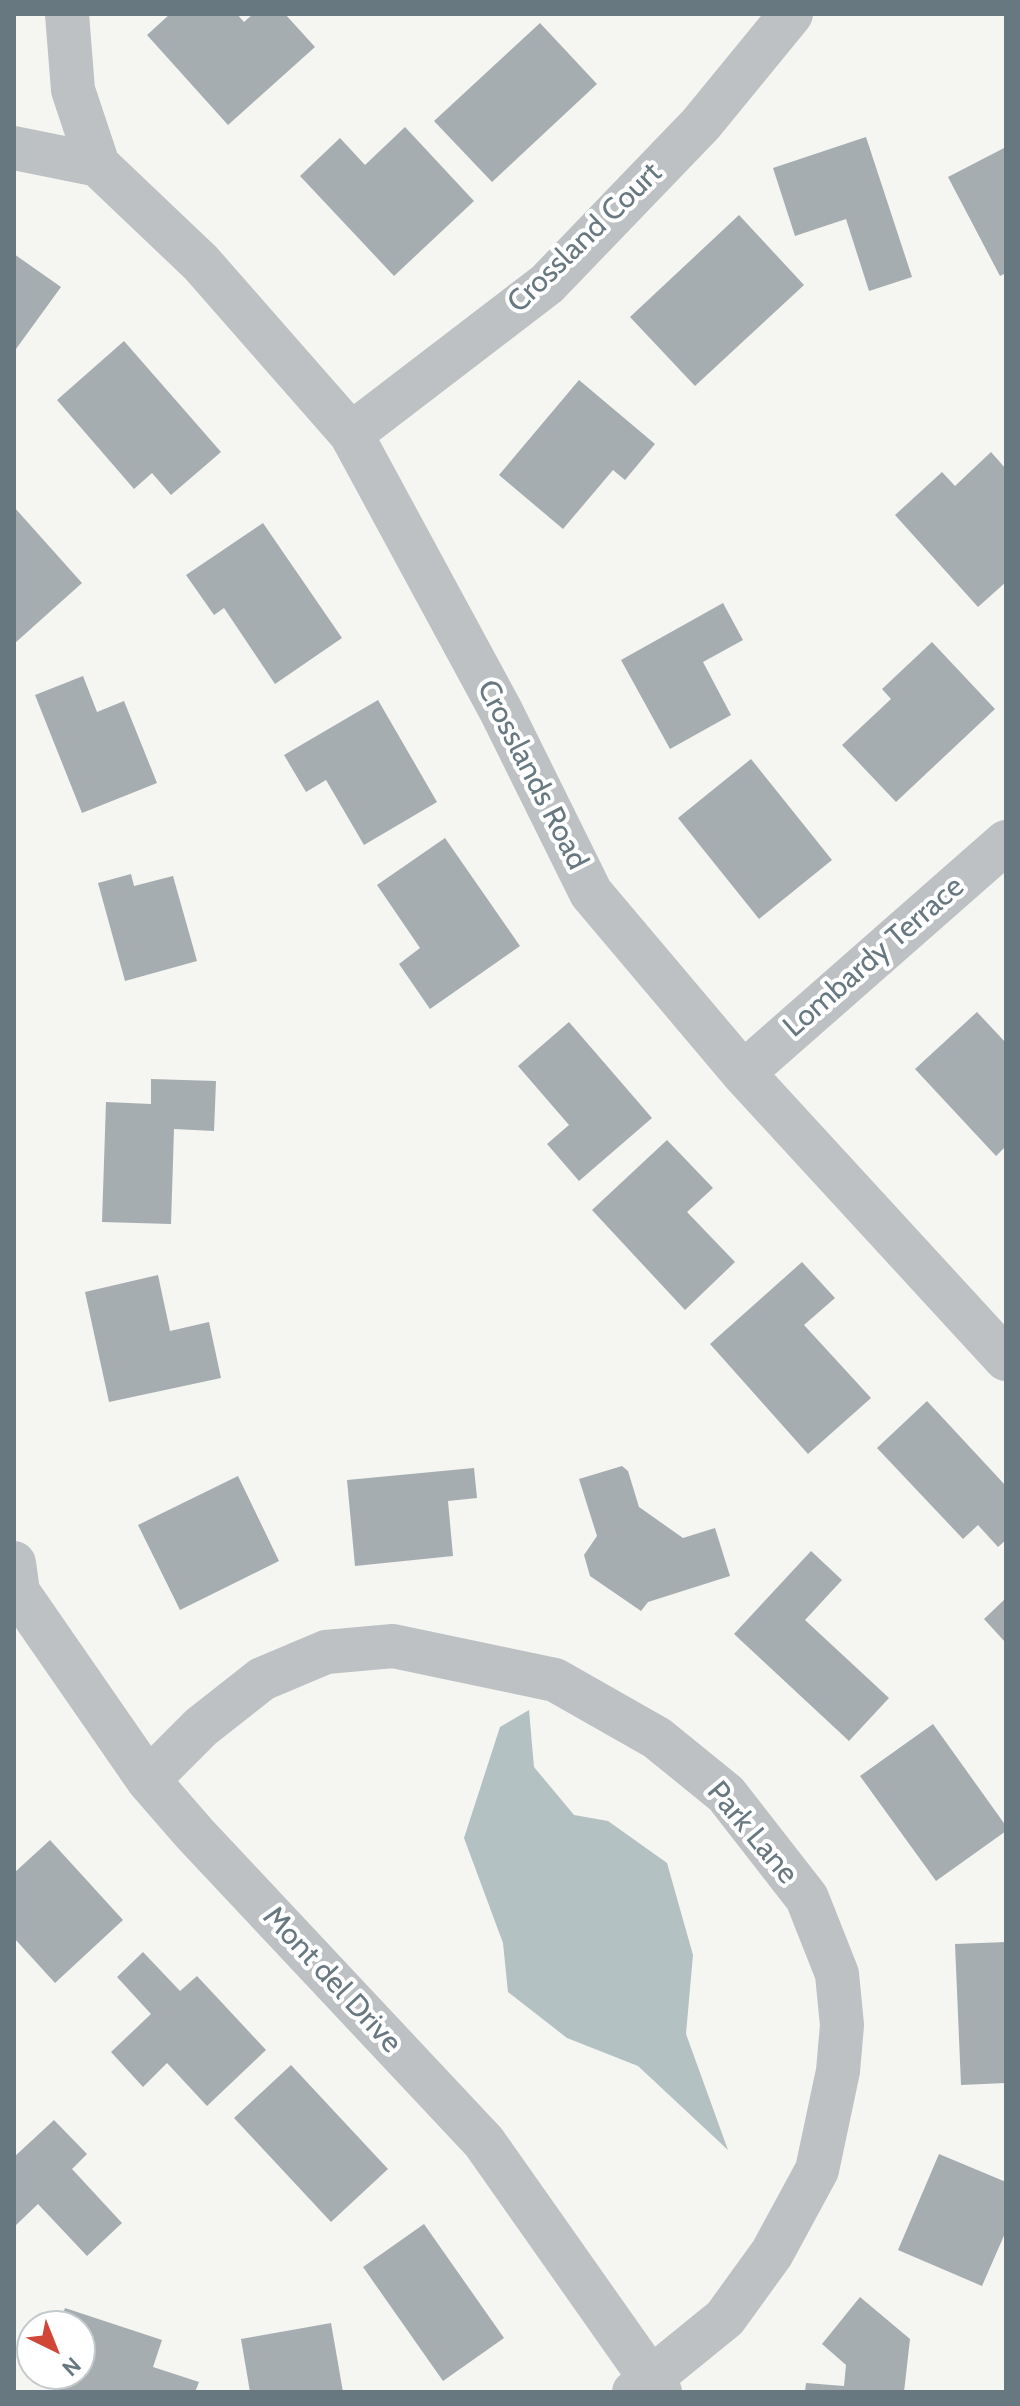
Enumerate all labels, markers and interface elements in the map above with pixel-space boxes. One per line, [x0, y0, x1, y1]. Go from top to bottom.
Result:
street label: Crossland Court [500, 156, 670, 320]
street label: Crosslands Road [469, 674, 595, 876]
street label: Lombardy Terrace [776, 869, 972, 1045]
street label: Park Lane [699, 1775, 805, 1891]
street label: Mont del Drive [255, 1899, 409, 2061]
north arrow [16, 2310, 96, 2390]
text: N [56, 2351, 86, 2382]

